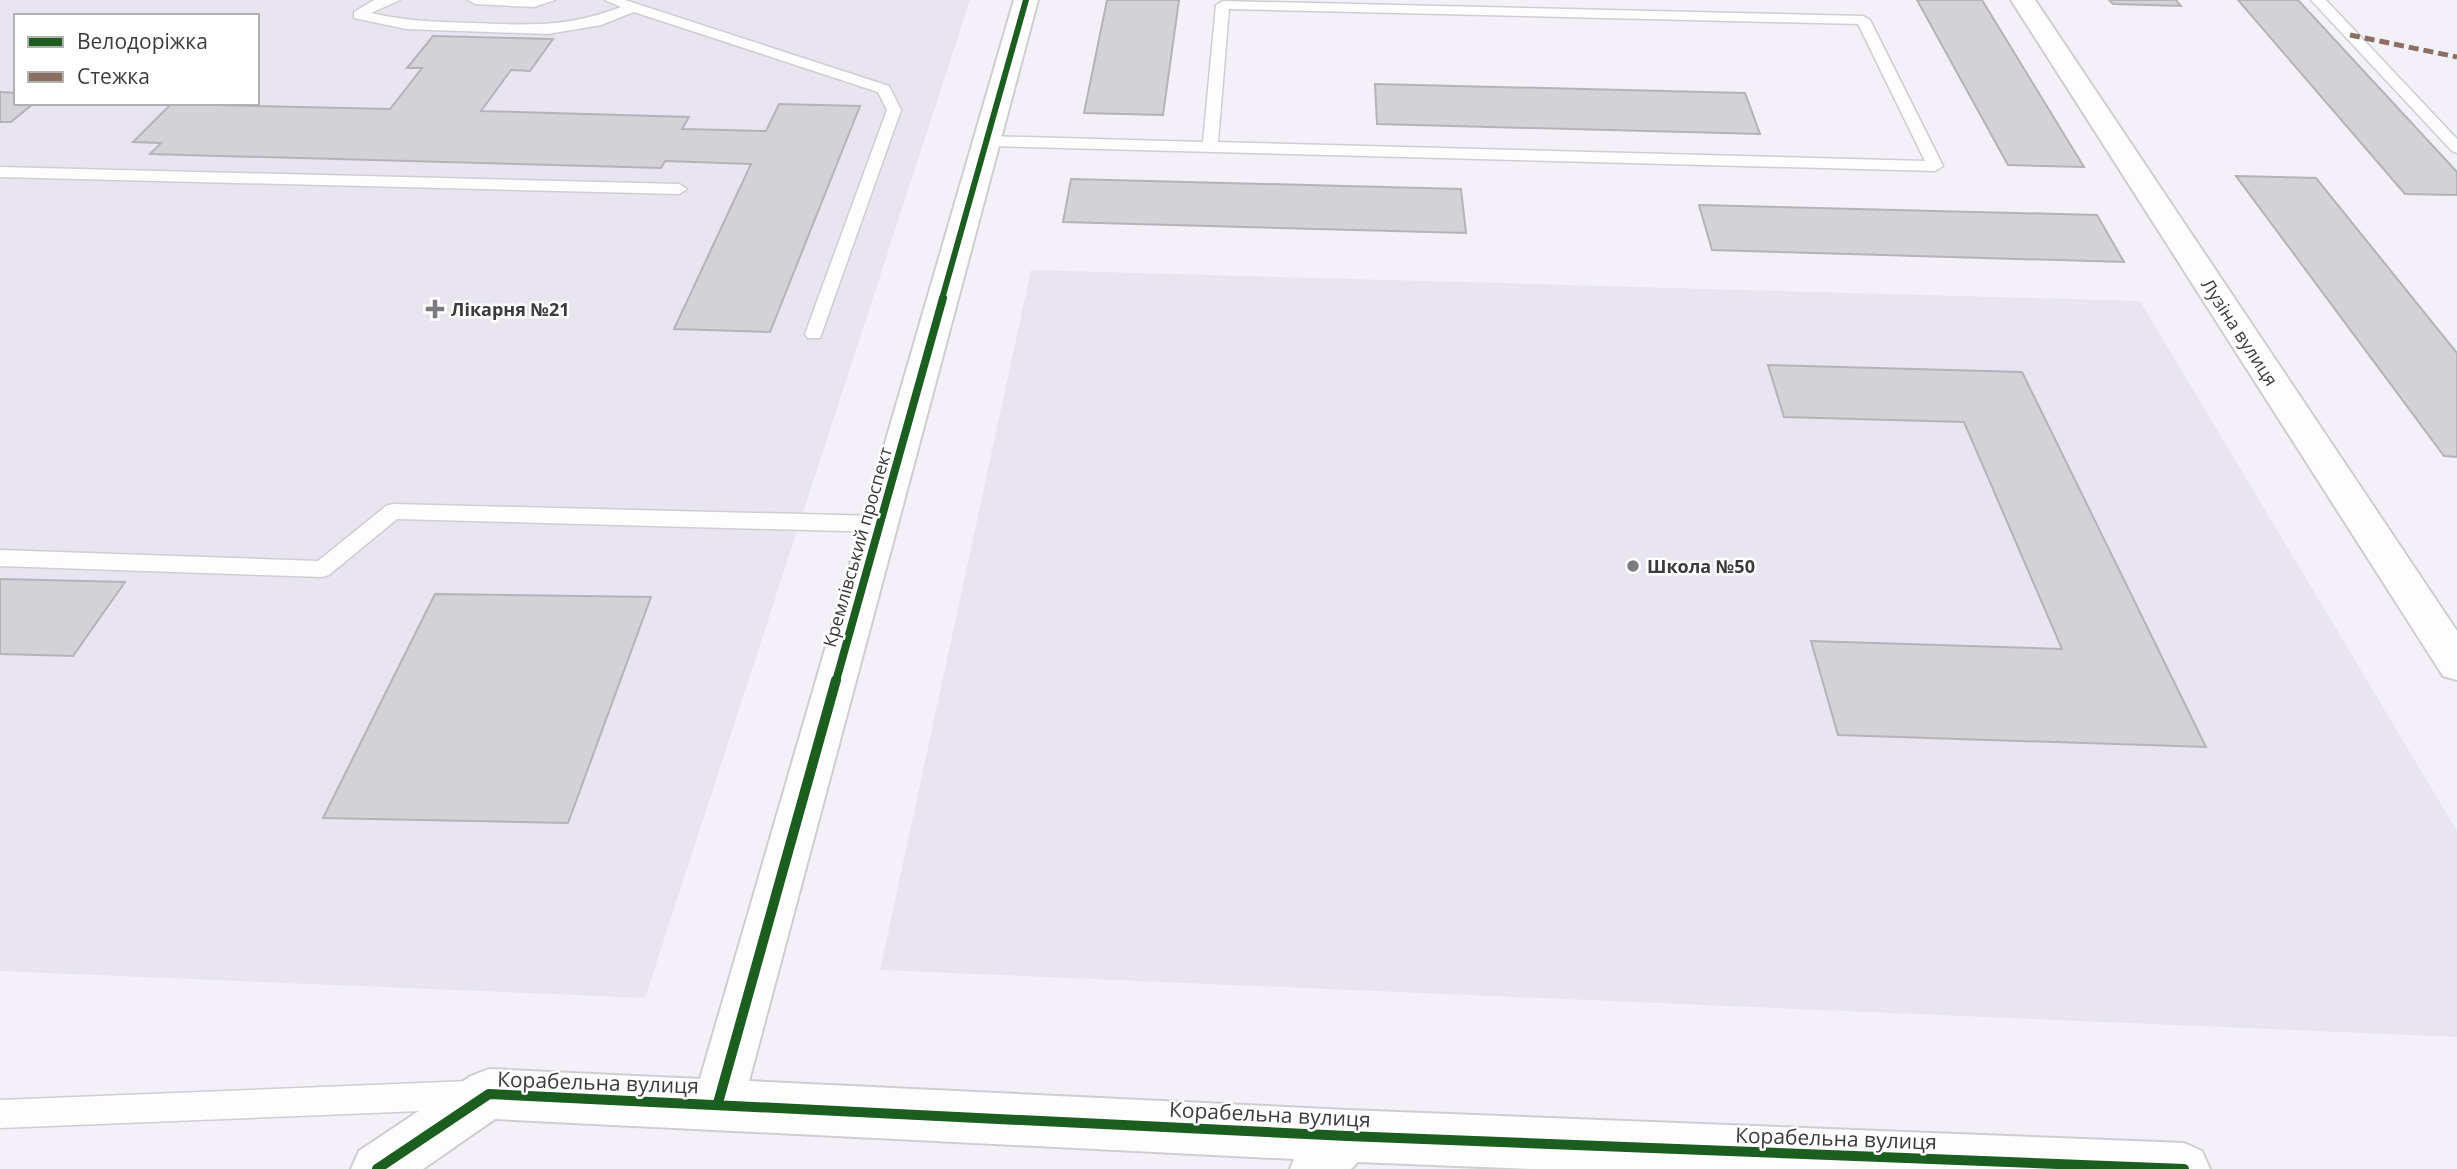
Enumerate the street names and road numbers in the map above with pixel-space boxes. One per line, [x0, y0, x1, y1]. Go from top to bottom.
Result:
street label: Лузіна вулиця [2196, 274, 2284, 390]
street label: Кремлівський проспект [817, 444, 897, 650]
street label: Корабельна вулиця [497, 1064, 699, 1100]
street label: Корабельна вулиця [1169, 1095, 1371, 1133]
street label: Корабельна вулиця [1735, 1120, 1937, 1156]

